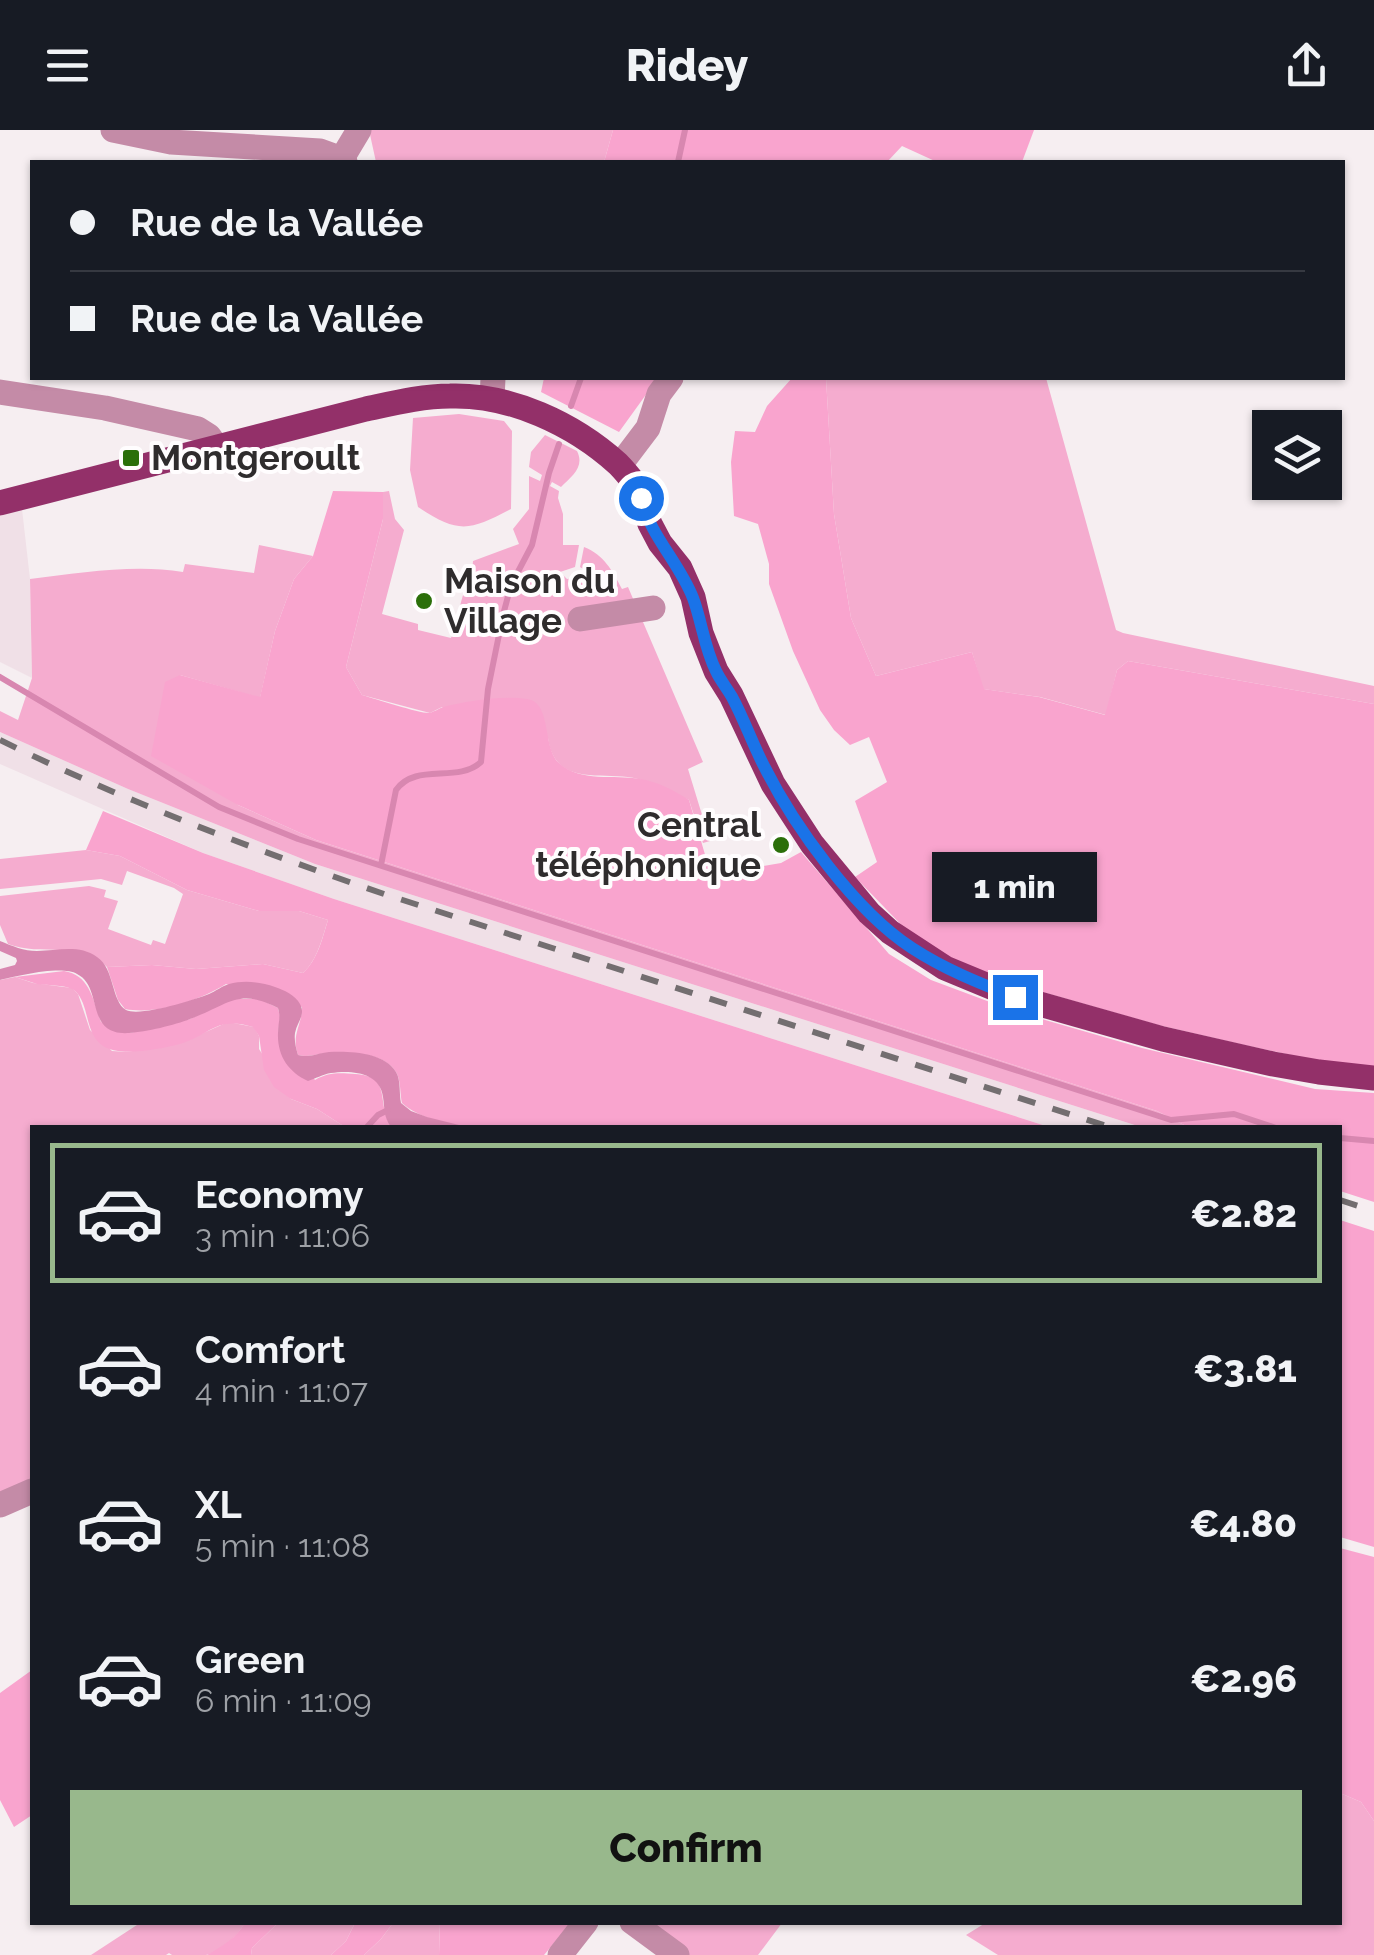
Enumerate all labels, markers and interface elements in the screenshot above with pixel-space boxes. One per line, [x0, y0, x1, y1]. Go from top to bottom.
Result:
icon: menu [40, 38, 95, 93]
icon: share [1279, 38, 1334, 93]
text: Ridey [626, 39, 748, 92]
text: Rue de la Vallée [130, 200, 423, 245]
text: Rue de la Vallée [130, 296, 423, 341]
map controls [1252, 410, 1342, 500]
button: layers [1252, 410, 1342, 500]
place label: Montgeroult [151, 437, 361, 478]
marker: Montgeroult [120, 447, 142, 469]
route start [619, 476, 664, 521]
place label: Maison du Village [444, 560, 615, 641]
marker: Maison du Village [413, 590, 435, 612]
place label: Central téléphonique [535, 804, 762, 885]
marker: Central téléphonique [770, 834, 792, 856]
callout: 1 min [932, 852, 1098, 922]
text: 1 min [973, 868, 1056, 905]
route end [993, 975, 1038, 1020]
icon: car [75, 1168, 165, 1258]
text: Economy [195, 1172, 364, 1217]
text: €2.82 [1190, 1191, 1297, 1236]
text: 3 min · 11:06 [195, 1217, 370, 1254]
icon: car [75, 1323, 165, 1413]
text: Comfort [195, 1327, 345, 1372]
text: €3.81 [1193, 1346, 1297, 1391]
text: 4 min · 11:07 [195, 1372, 368, 1409]
icon: car [75, 1478, 165, 1568]
text: XL [195, 1482, 242, 1527]
text: €4.80 [1189, 1501, 1297, 1546]
text: 5 min · 11:08 [195, 1527, 370, 1564]
icon: car [75, 1633, 165, 1723]
text: Green [195, 1637, 305, 1682]
text: €2.96 [1190, 1656, 1297, 1701]
text: 6 min · 11:09 [195, 1682, 372, 1719]
button: Confirm [70, 1790, 1302, 1905]

